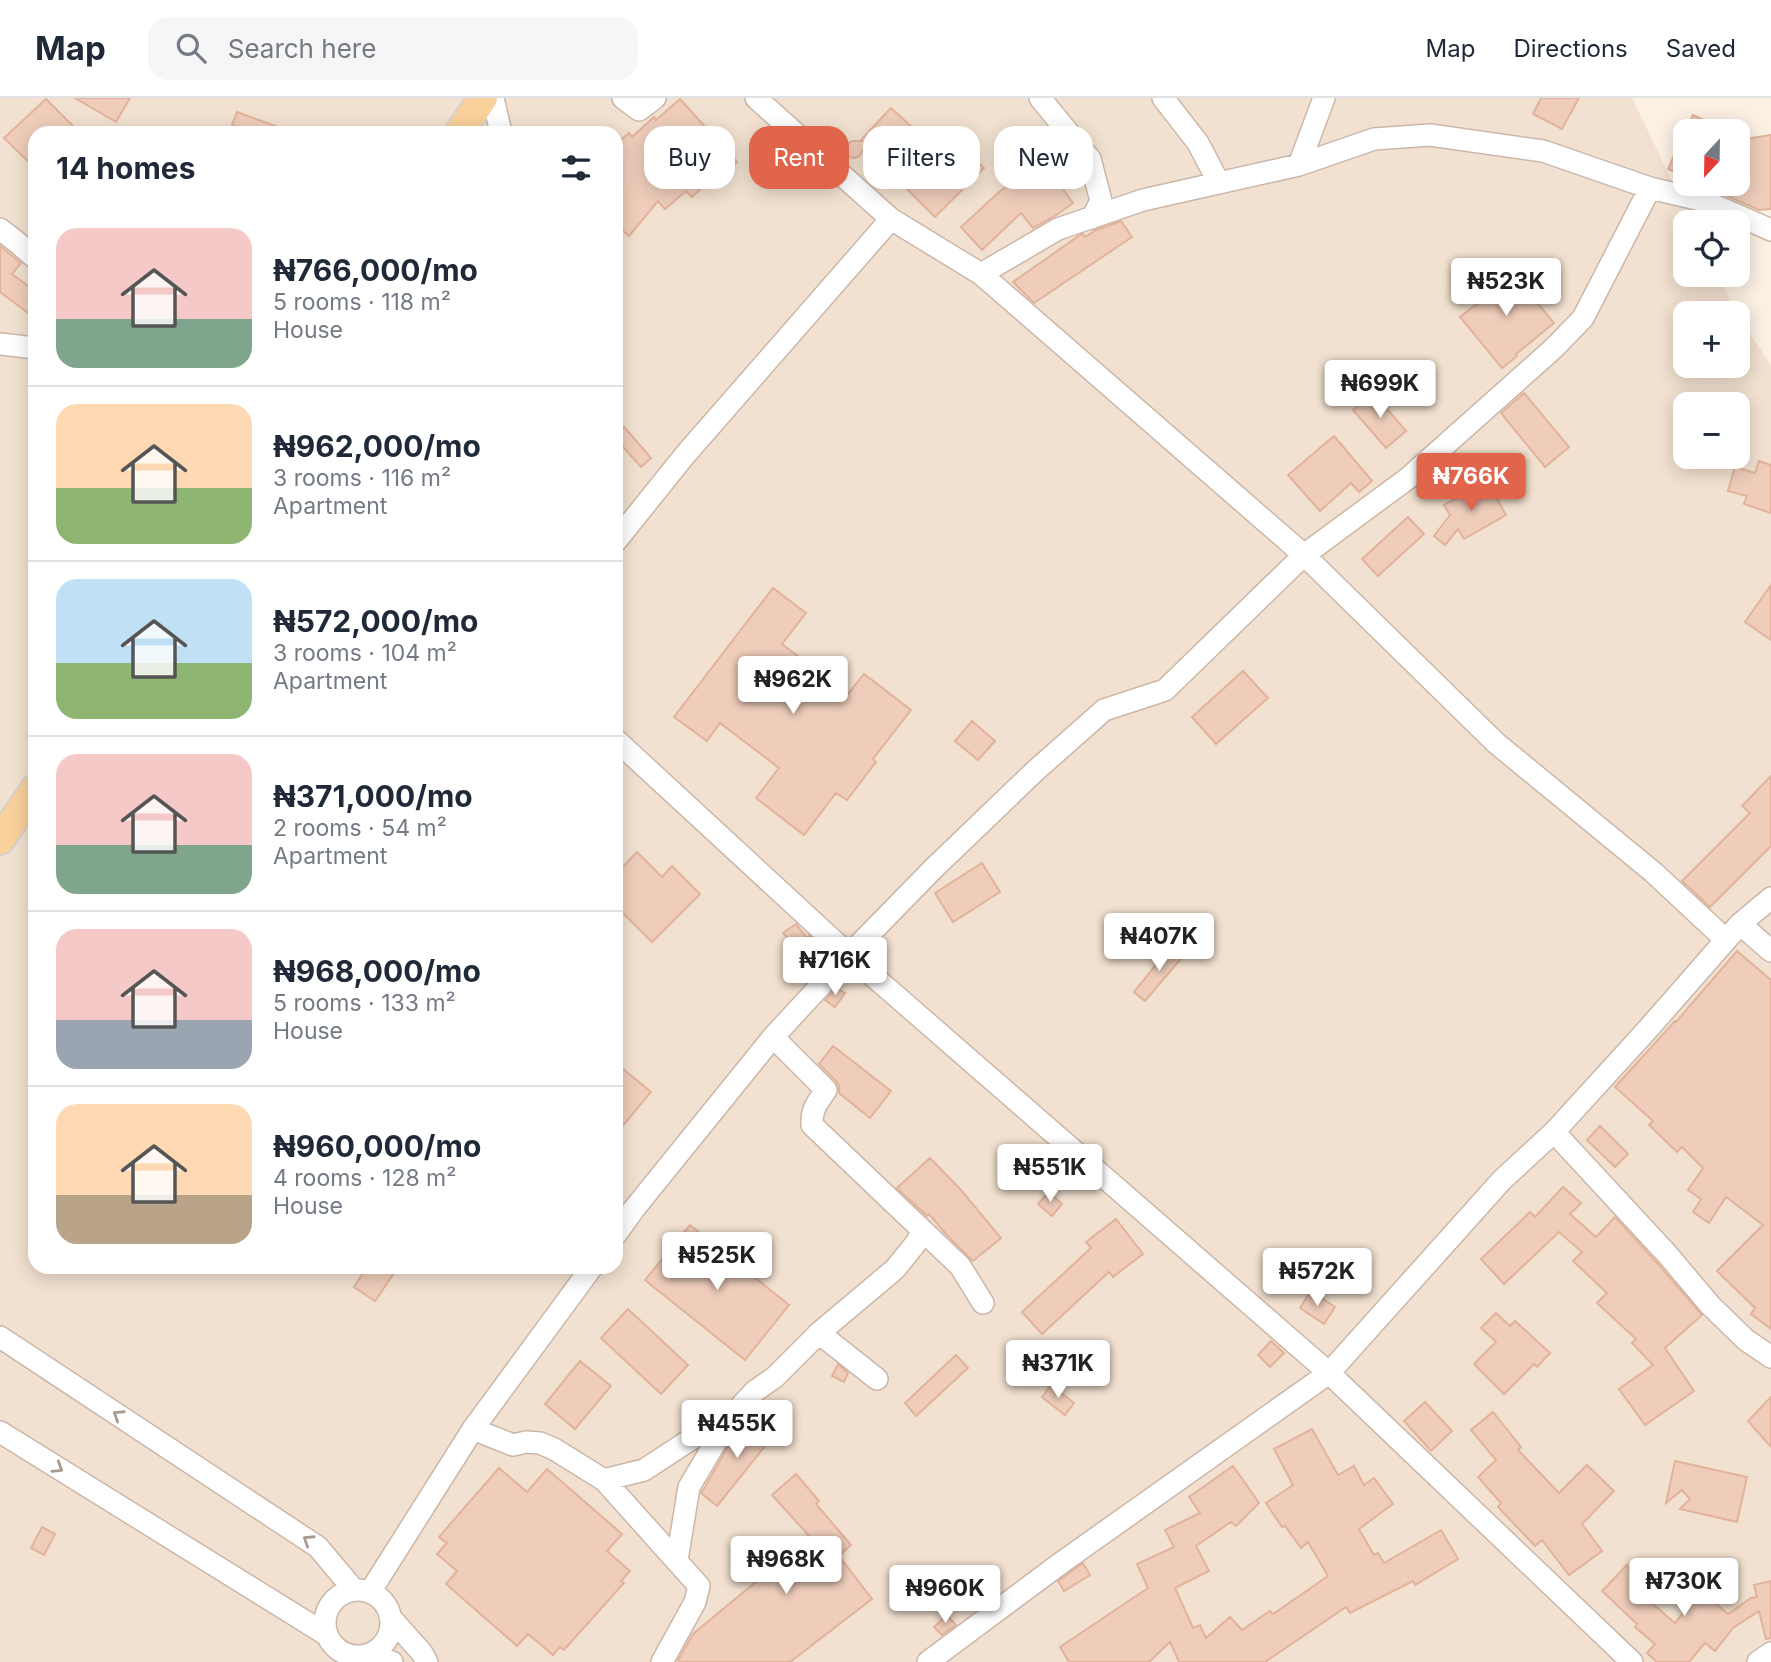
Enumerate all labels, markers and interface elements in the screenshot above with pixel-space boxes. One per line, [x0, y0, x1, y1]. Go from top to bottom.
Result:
search box [148, 17, 638, 80]
text: Map [35, 28, 106, 68]
icon: search [172, 29, 210, 67]
text: Search here [228, 33, 376, 64]
text: Map [1426, 34, 1475, 63]
text: Directions [1513, 34, 1628, 63]
text: Saved [1666, 34, 1736, 63]
north arrow [1673, 119, 1750, 196]
map controls [1673, 119, 1750, 469]
chip: Buy [644, 126, 735, 189]
chip: Rent [749, 126, 849, 189]
chip: Filters [863, 126, 980, 189]
chip: New [994, 126, 1093, 189]
icon: filters [557, 149, 595, 187]
text: 14 homes [56, 150, 195, 186]
button: locate [1673, 210, 1750, 287]
text: ₦766,000/mo [273, 252, 478, 288]
icon: home [112, 256, 196, 340]
pin: ₦523K [1457, 258, 1555, 318]
text: ₦523K [1467, 267, 1545, 295]
text: 5 rooms · 118 m² [273, 288, 451, 316]
button: + [1673, 301, 1750, 378]
text: House [273, 316, 343, 344]
pin: ₦699K [1331, 360, 1429, 420]
text: ₦699K [1341, 369, 1419, 397]
button: − [1673, 392, 1750, 469]
text: ₦962,000/mo [273, 428, 481, 464]
icon: home [112, 432, 196, 516]
pin: ₦766K [1422, 454, 1520, 513]
text: ₦766K [1433, 462, 1509, 490]
text: 3 rooms · 116 m² [273, 464, 451, 492]
text: Apartment [273, 492, 387, 520]
text: ₦572,000/mo [273, 603, 479, 639]
icon: home [112, 607, 196, 691]
text: 3 rooms · 104 m² [273, 639, 457, 667]
pin: ₦962K [744, 656, 842, 716]
text: ₦962K [754, 665, 832, 693]
text: Apartment [273, 667, 387, 695]
text: ₦371,000/mo [273, 778, 473, 814]
icon: home [112, 782, 196, 866]
text: 2 rooms · 54 m² [273, 814, 447, 842]
text: Apartment [273, 842, 387, 870]
pin: ₦407K [1110, 914, 1208, 973]
text: ₦407K [1120, 922, 1198, 950]
pin: ₦716K [786, 937, 884, 997]
text: ₦716K [799, 946, 871, 974]
text: ₦968,000/mo [273, 953, 481, 989]
icon: home [112, 957, 196, 1041]
text: 5 rooms · 133 m² [273, 989, 456, 1017]
text: House [273, 1017, 343, 1045]
text: ₦960,000/mo [273, 1128, 481, 1164]
icon: home [112, 1132, 196, 1216]
pin: ₦551K [1001, 1144, 1099, 1204]
text: ₦551K [1013, 1153, 1087, 1181]
text: 4 rooms · 128 m² [273, 1164, 456, 1192]
text: House [273, 1192, 343, 1220]
pin: ₦525K [668, 1232, 766, 1292]
text: ₦525K [678, 1241, 756, 1269]
pin: ₦572K [1268, 1248, 1366, 1308]
text: ₦572K [1279, 1257, 1355, 1285]
pin: ₦371K [1009, 1340, 1107, 1400]
text: ₦371K [1022, 1349, 1094, 1377]
pin: ₦455K [688, 1400, 786, 1460]
text: ₦455K [698, 1409, 776, 1437]
one-way arrow [113, 1411, 126, 1423]
one-way arrow [51, 1459, 64, 1472]
one-way arrow [303, 1536, 316, 1548]
pin: ₦968K [737, 1536, 835, 1596]
text: ₦968K [747, 1545, 825, 1573]
pin: ₦730K [1635, 1558, 1733, 1618]
pin: ₦960K [896, 1566, 994, 1625]
text: ₦730K [1645, 1567, 1723, 1595]
text: ₦960K [905, 1574, 985, 1602]

